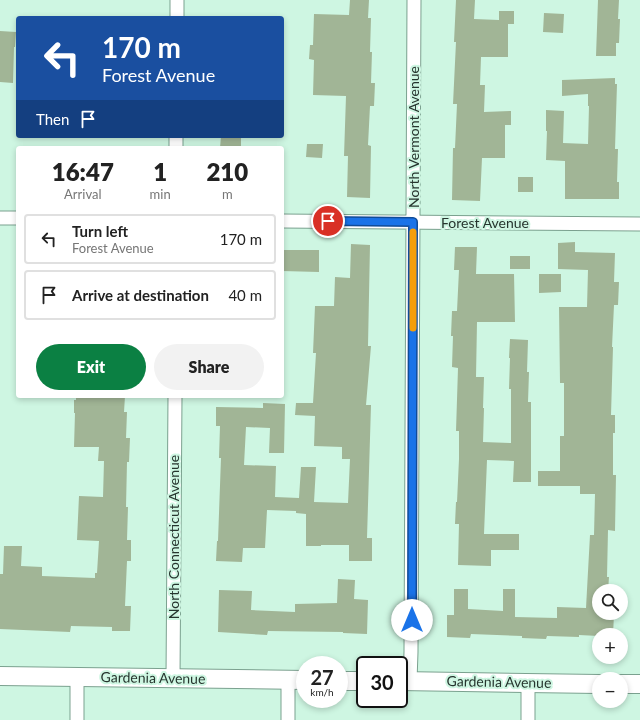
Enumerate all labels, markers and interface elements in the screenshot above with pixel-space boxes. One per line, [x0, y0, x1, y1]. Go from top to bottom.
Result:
text: 170 m [102, 30, 181, 64]
icon: left [36, 32, 88, 84]
text: Forest Avenue [102, 64, 215, 86]
street label: North Vermont Avenue [405, 66, 422, 208]
icon: arrive [77, 108, 99, 130]
text: Then [36, 110, 69, 128]
text: 16:47 [52, 157, 114, 186]
text: 1 [153, 157, 167, 186]
text: 210 [206, 157, 248, 186]
text: Arrival [64, 186, 102, 202]
text: min [150, 186, 171, 202]
text: m [222, 186, 233, 202]
pin [311, 204, 345, 238]
icon: arrive [317, 210, 339, 232]
street label: Forest Avenue [441, 214, 529, 231]
text: Turn left [72, 222, 128, 240]
icon: left [38, 228, 60, 250]
text: 170 m [220, 230, 262, 248]
text: Forest Avenue [72, 240, 154, 256]
icon: arrive [38, 284, 60, 306]
text: Arrive at destination [72, 286, 209, 304]
text: 40 m [228, 286, 262, 304]
button: Exit [36, 344, 146, 390]
button: Share [154, 344, 264, 390]
street label: North Connecticut Avenue [165, 455, 182, 619]
map controls [592, 584, 628, 708]
button: search [592, 584, 628, 620]
position arrow [391, 599, 433, 641]
button: + [592, 628, 628, 664]
speed limit sign: 30 [356, 656, 408, 708]
text: 27 [310, 665, 334, 689]
street label: Gardenia Avenue [100, 668, 206, 687]
street label: Gardenia Avenue [446, 672, 552, 691]
button: − [592, 672, 628, 708]
text: km/h [310, 686, 334, 698]

